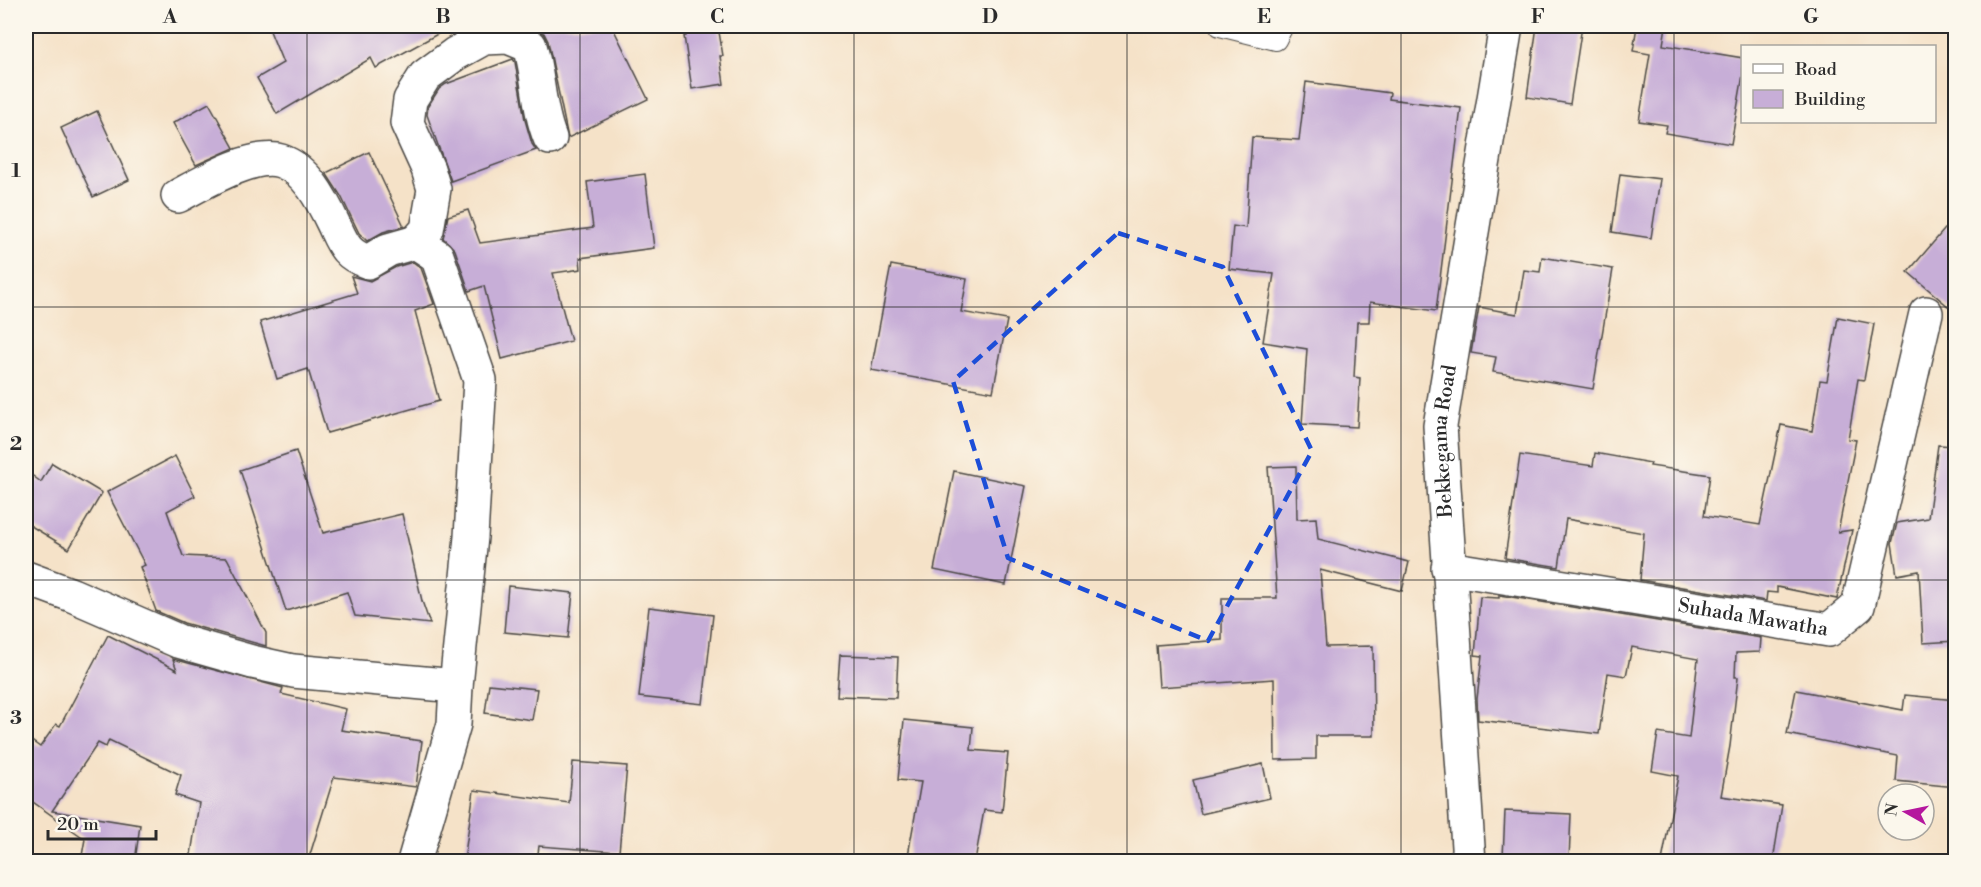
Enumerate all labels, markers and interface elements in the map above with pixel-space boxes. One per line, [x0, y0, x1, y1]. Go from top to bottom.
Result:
text: A [162, 5, 178, 30]
text: B [435, 5, 451, 30]
text: C [710, 5, 724, 30]
text: D [982, 5, 998, 30]
text: E [1257, 5, 1271, 30]
text: F [1531, 5, 1545, 30]
text: G [1803, 5, 1819, 30]
legend [1741, 45, 1936, 123]
text: Road [1795, 58, 1838, 81]
text: Building [1794, 88, 1866, 111]
text: 1 [11, 159, 21, 184]
street label: Bekkegama Road [1427, 362, 1463, 519]
text: 2 [10, 432, 22, 457]
street label: Suhada Mawatha [1676, 593, 1831, 642]
text: 3 [10, 706, 22, 731]
north arrow [1876, 782, 1936, 842]
text: N [1881, 802, 1903, 818]
scale bar [48, 803, 156, 841]
text: 20 m [57, 813, 99, 836]

